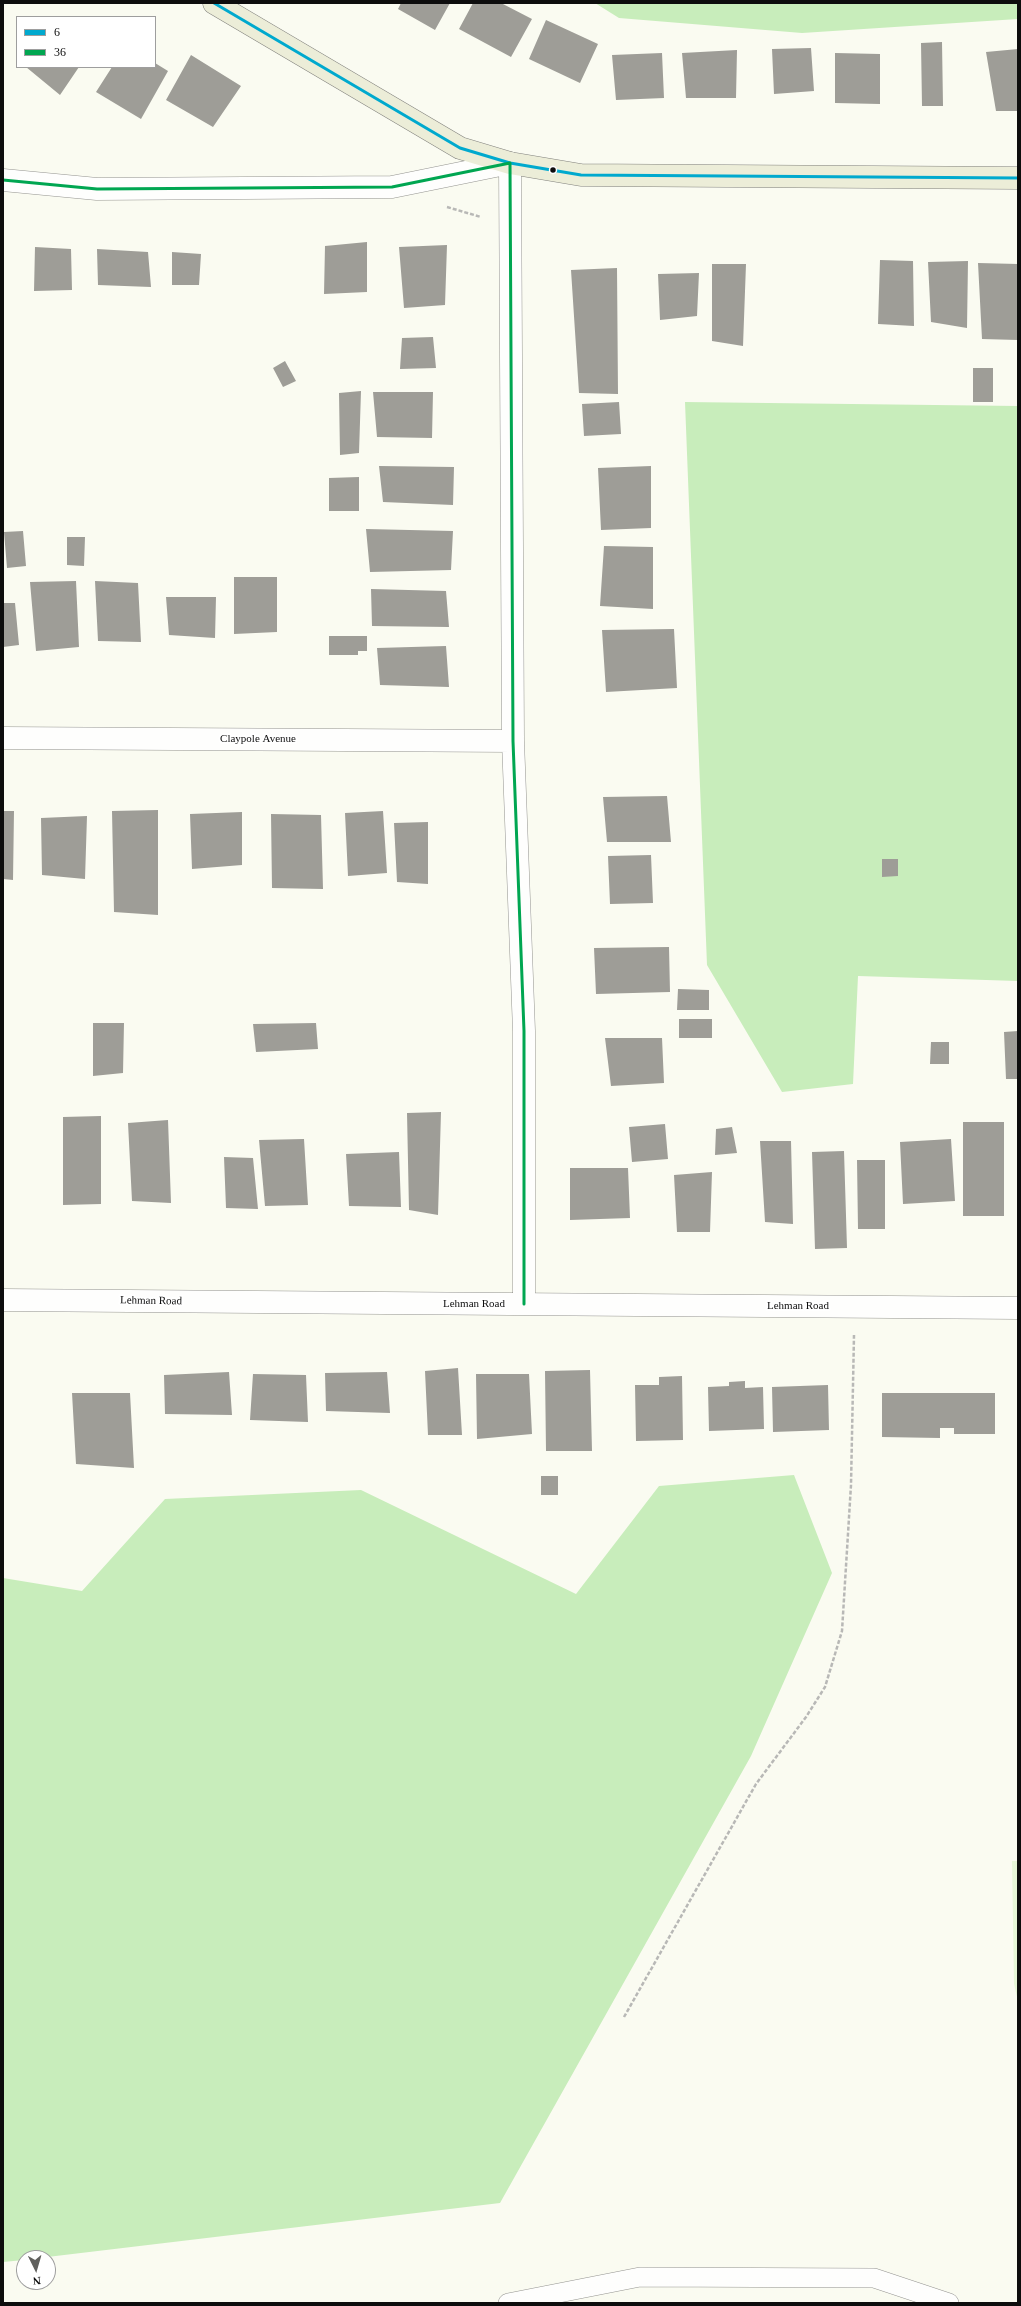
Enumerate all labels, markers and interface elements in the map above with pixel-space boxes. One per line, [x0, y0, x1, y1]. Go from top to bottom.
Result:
legend [16, 16, 156, 68]
text: 6 [54, 25, 60, 39]
text: 36 [54, 45, 66, 59]
unlabelled marker [548, 165, 558, 175]
street label: Claypole Avenue [220, 732, 296, 746]
street label: Lehman Road [120, 1294, 182, 1308]
street label: Lehman Road [443, 1297, 505, 1311]
street label: Lehman Road [767, 1299, 829, 1313]
north arrow [16, 2250, 56, 2290]
text: N [32, 2275, 41, 2287]

